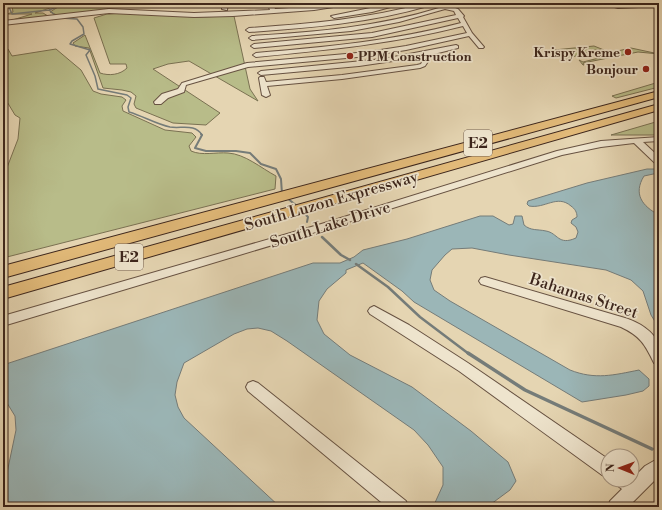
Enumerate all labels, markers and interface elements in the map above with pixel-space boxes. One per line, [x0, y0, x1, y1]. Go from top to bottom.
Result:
place label: Krispy Kreme [533, 45, 620, 61]
marker: Krispy Kreme [623, 47, 633, 57]
place label: PPM Construction [358, 49, 472, 65]
marker: PPM Construction [345, 51, 355, 61]
place label: Bonjour [586, 62, 638, 78]
marker: Bonjour [641, 64, 651, 74]
road number: E2 [464, 130, 492, 156]
street label: South Luzon Expressway [242, 167, 421, 235]
street label: South Lake Drive [268, 197, 393, 253]
road number: E2 [115, 244, 143, 270]
street label: Bahamas Street [526, 269, 641, 323]
north arrow [600, 448, 640, 488]
text: N [604, 463, 618, 472]

